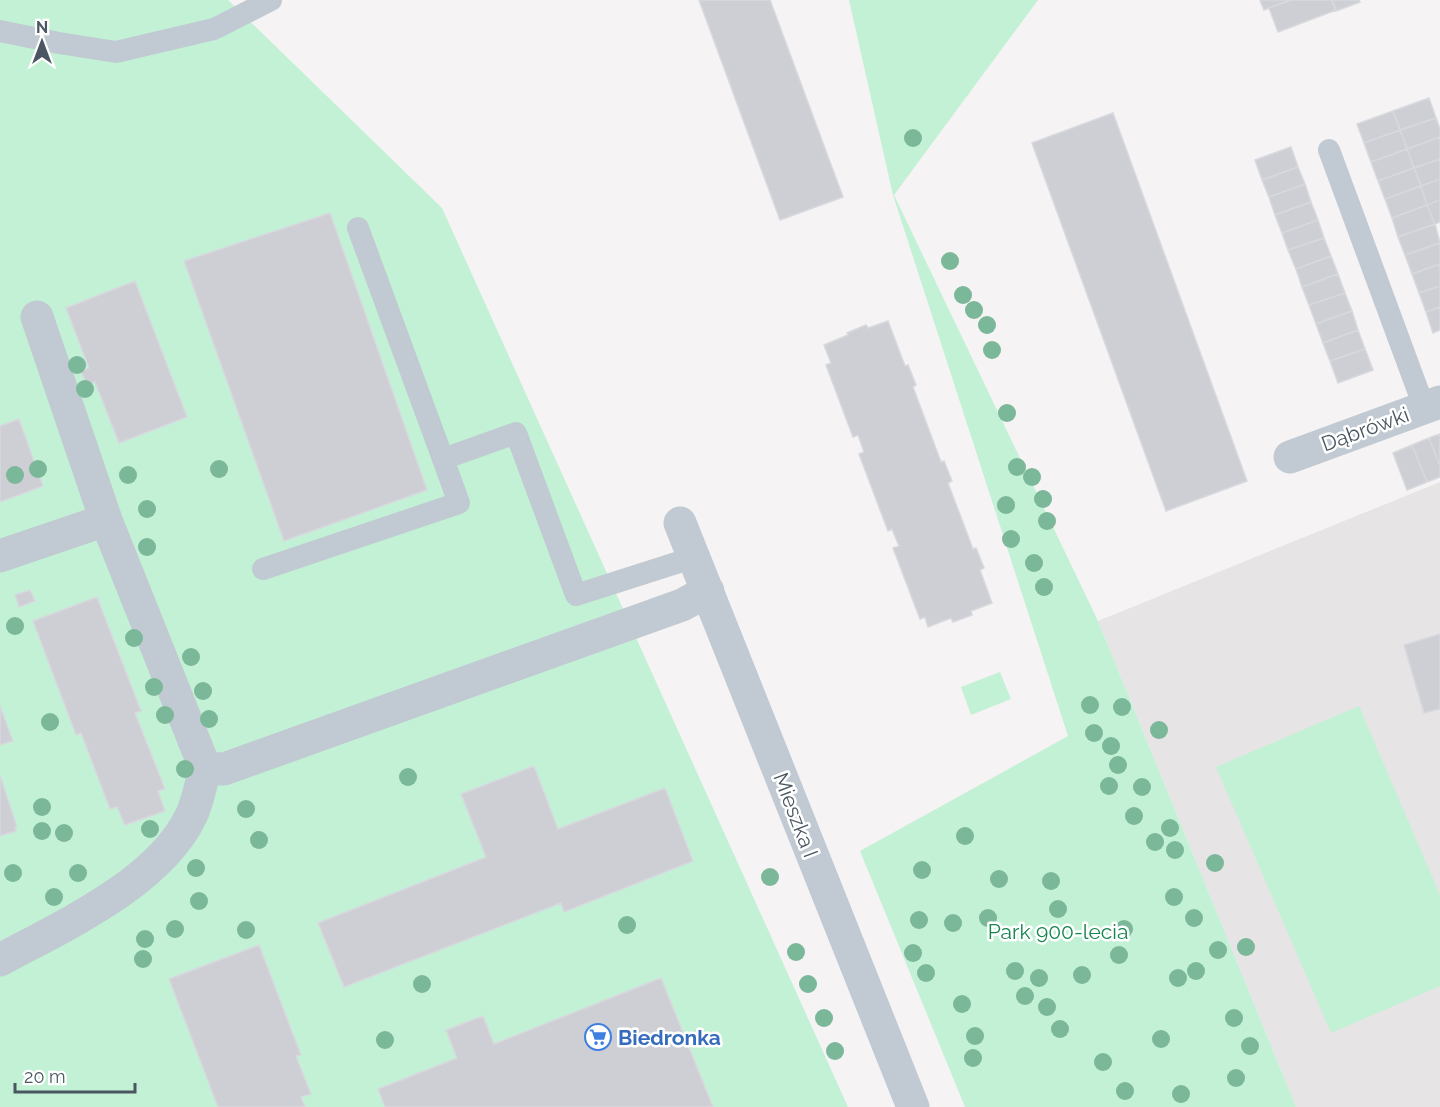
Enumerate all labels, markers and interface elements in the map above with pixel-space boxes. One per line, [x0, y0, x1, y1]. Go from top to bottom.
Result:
north arrow [12, 12, 72, 72]
text: N [36, 18, 48, 37]
street label: Dąbrówki [1318, 402, 1412, 456]
street label: Mieszka I [768, 769, 824, 861]
park label: Park 900-lecia [988, 919, 1128, 944]
supermarket icon: Biedronka [583, 1022, 613, 1052]
place label: Biedronka [618, 1025, 721, 1050]
scale bar [15, 1056, 135, 1094]
text: 20 m [24, 1066, 66, 1087]

